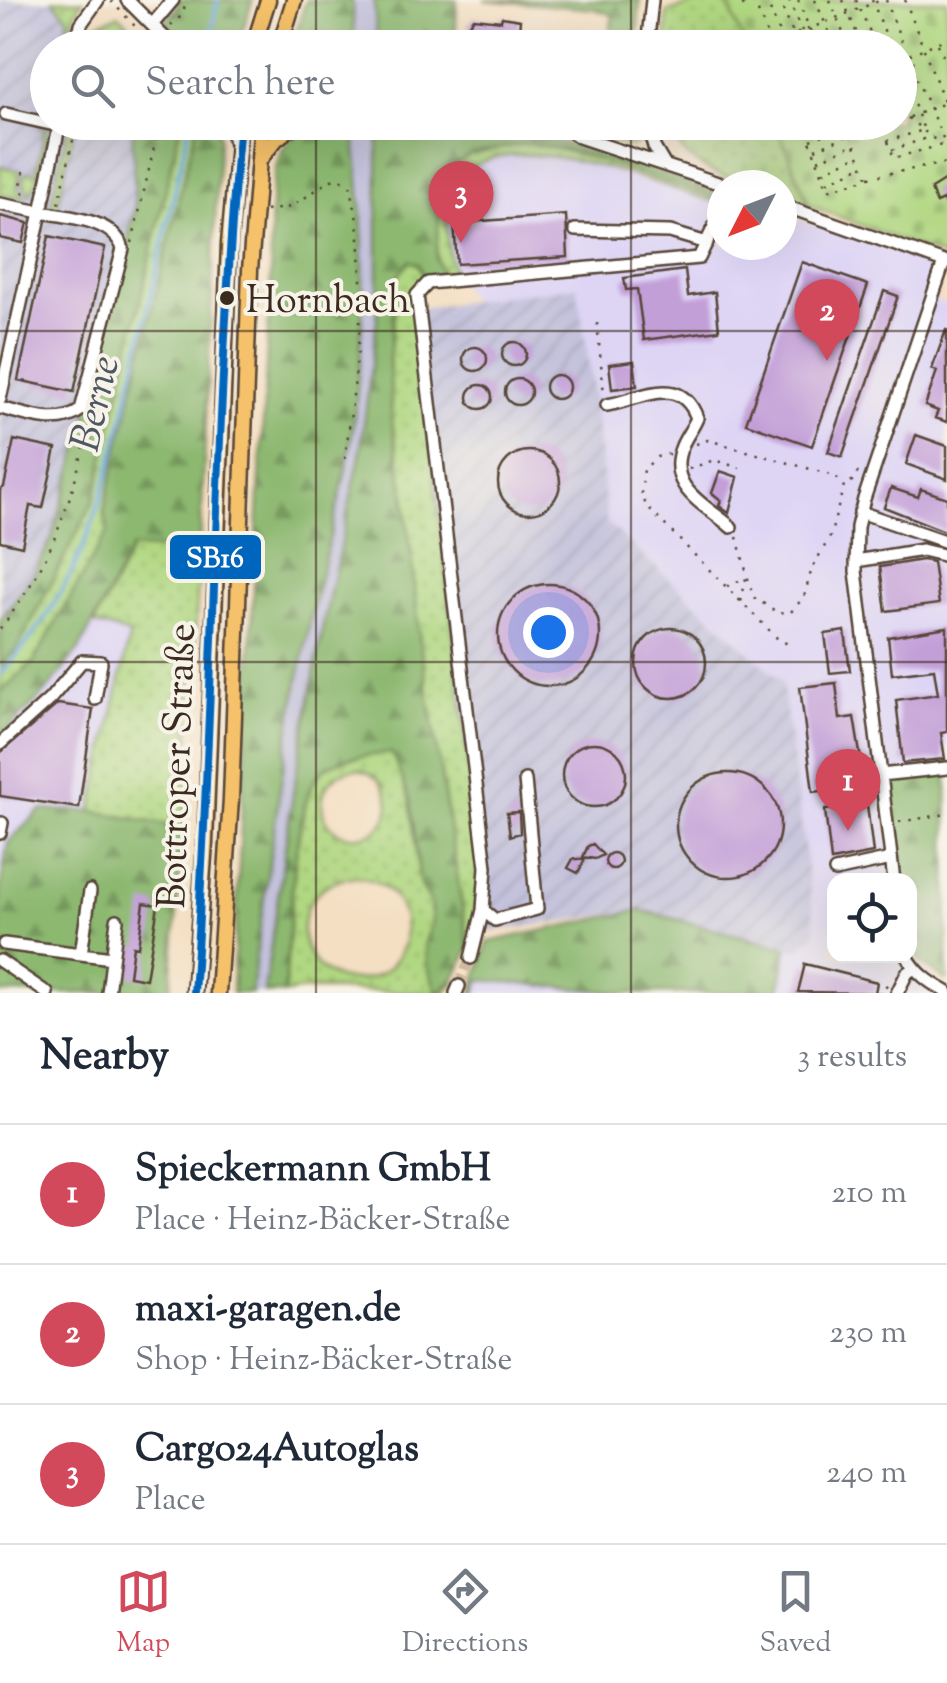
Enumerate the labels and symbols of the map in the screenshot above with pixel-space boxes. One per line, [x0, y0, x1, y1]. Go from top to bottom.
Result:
pin: 3 [428, 160, 494, 243]
north arrow [707, 170, 797, 260]
place label: Hornbach [246, 276, 410, 330]
pin: 2 [794, 278, 860, 361]
marker: Hornbach [217, 288, 237, 308]
water label: Berne [58, 351, 138, 458]
line badge: SB16 [168, 533, 263, 581]
text: SB16 [186, 540, 244, 580]
your location [523, 607, 574, 658]
street label: Bottroper Straße [146, 622, 213, 910]
pin: 1 [816, 748, 880, 831]

